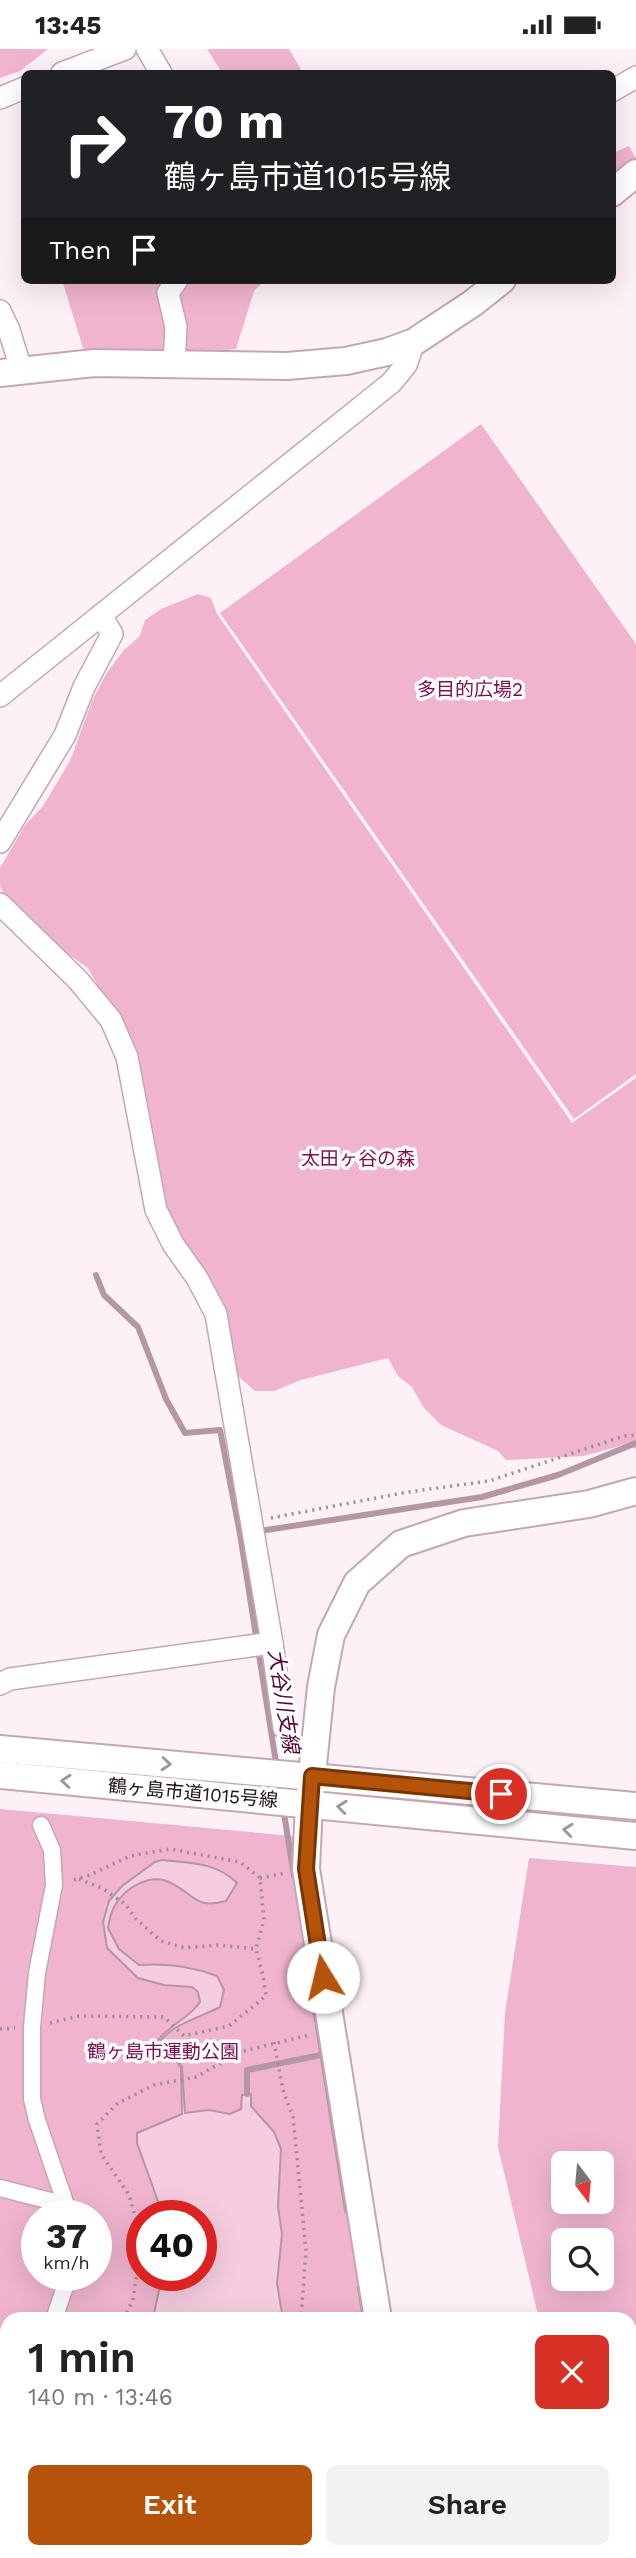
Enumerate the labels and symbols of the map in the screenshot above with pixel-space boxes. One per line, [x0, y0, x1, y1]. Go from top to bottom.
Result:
park label: 多目的広場2 [417, 678, 523, 701]
park label: 太田ヶ谷の森 [301, 1147, 415, 1170]
water label: 大谷川支線 [263, 1647, 305, 1758]
one-way arrow [160, 1756, 171, 1771]
pin [471, 1764, 531, 1824]
one-way arrow [61, 1774, 72, 1789]
street label: 鶴ヶ島市道1015号線 [107, 1774, 279, 1812]
one-way arrow [336, 1800, 347, 1815]
one-way arrow [562, 1822, 574, 1837]
position arrow [286, 1940, 360, 2014]
park label: 鶴ヶ島市運動公園 [87, 2040, 239, 2063]
north arrow [551, 2151, 614, 2214]
speed limit sign: 40 [126, 2200, 217, 2291]

